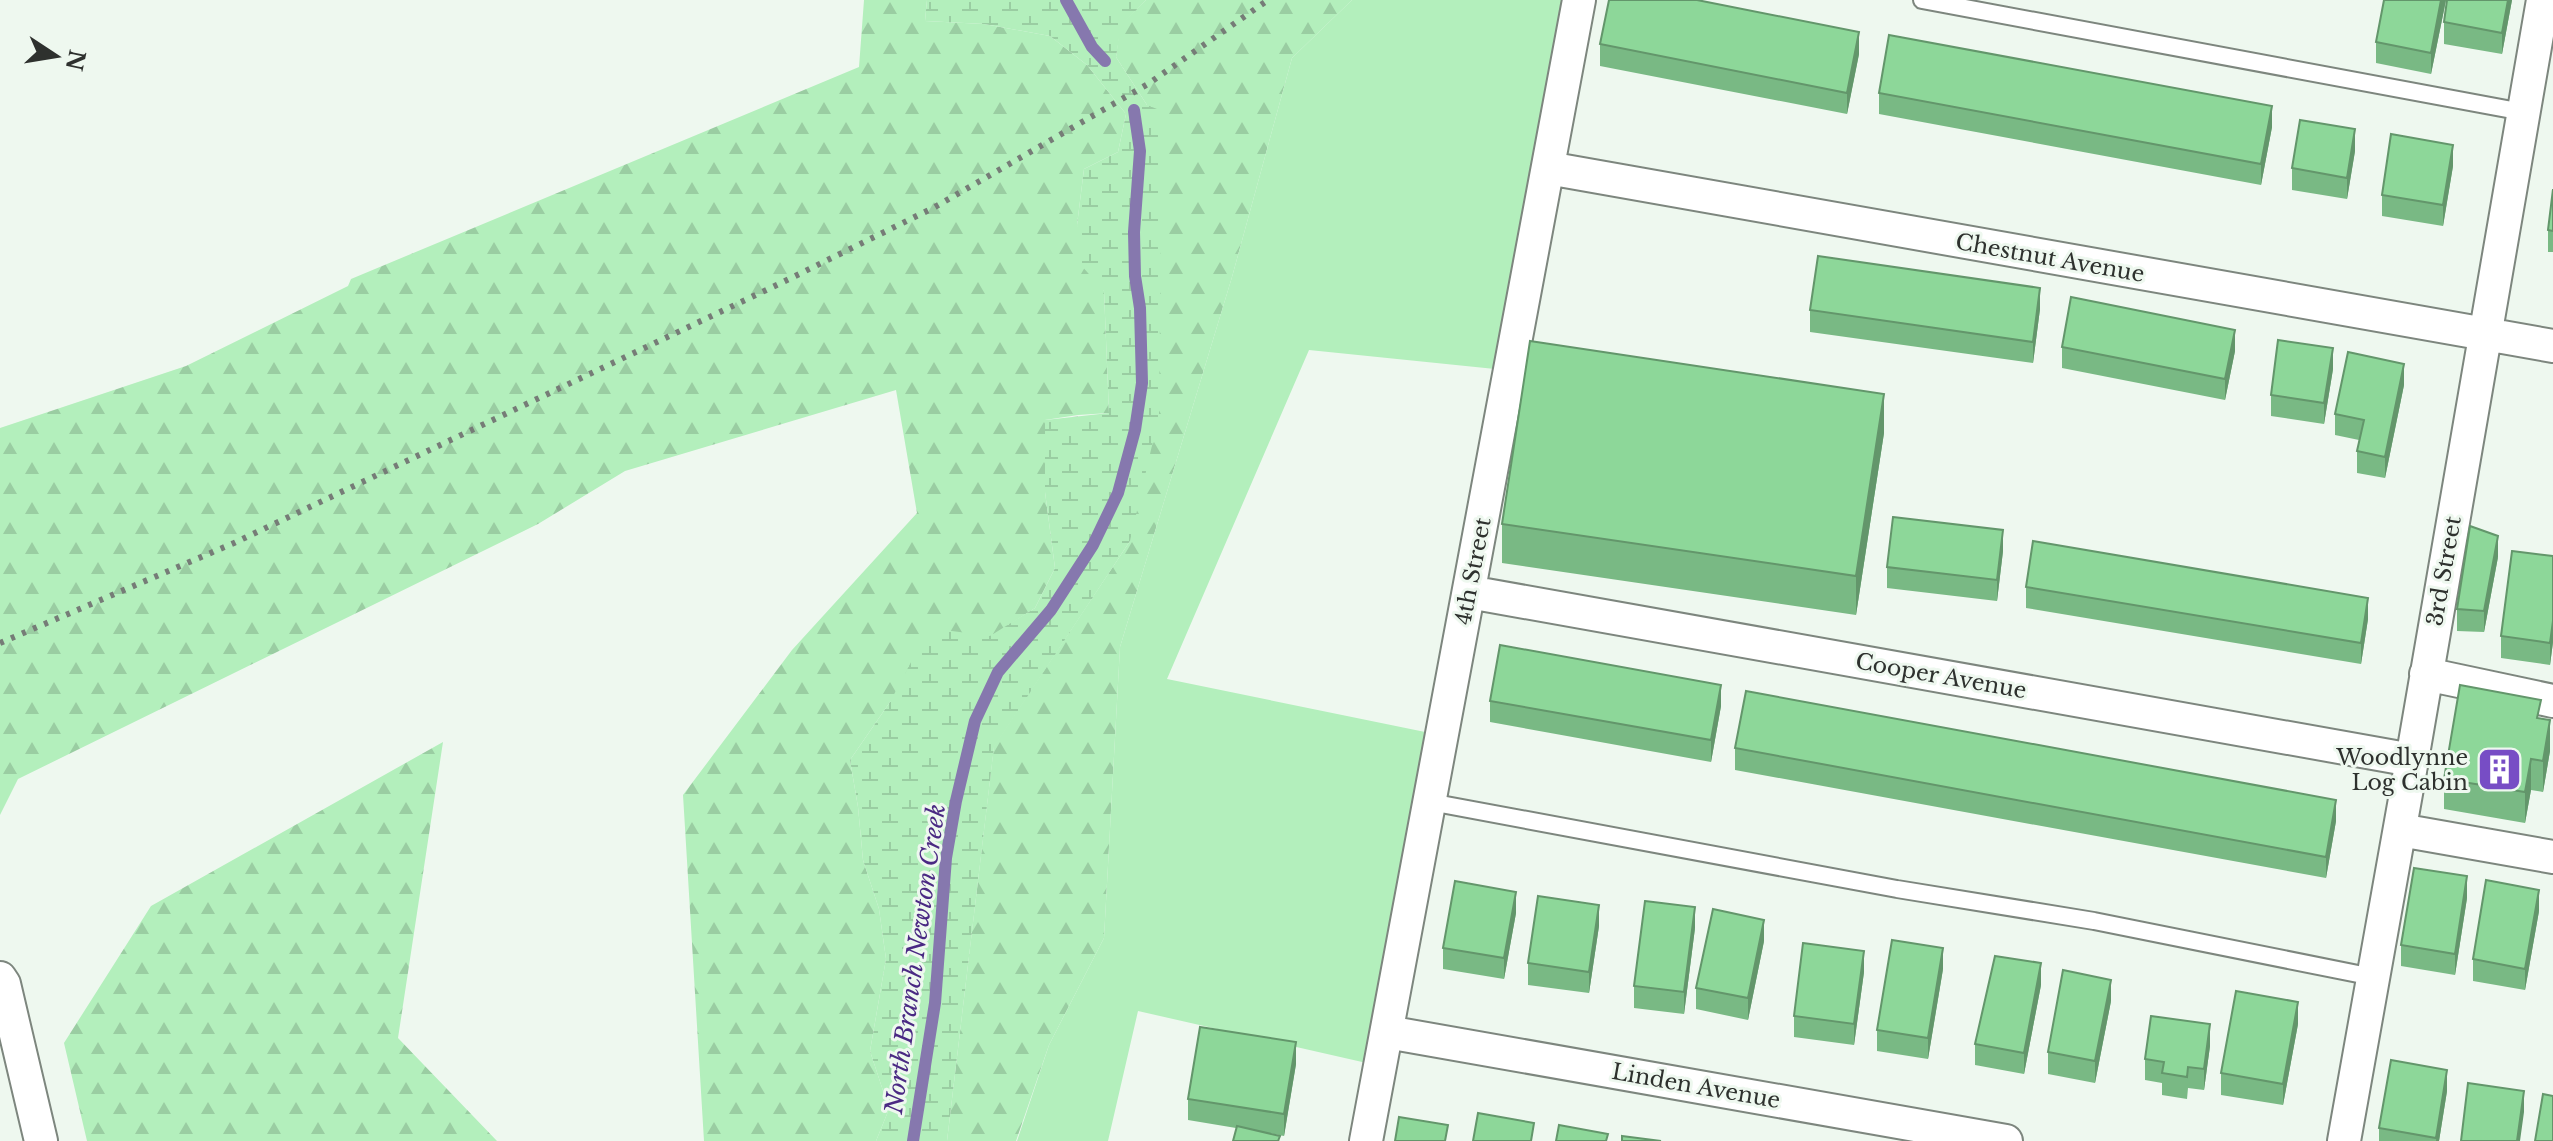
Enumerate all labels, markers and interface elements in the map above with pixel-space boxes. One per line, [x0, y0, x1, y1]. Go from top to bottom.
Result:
north arrow [16, 16, 96, 96]
text: N [60, 47, 90, 73]
street label: Chestnut Avenue [1954, 228, 2146, 288]
street label: 3rd Street [2421, 513, 2467, 628]
street label: 4th Street [1449, 514, 1497, 627]
street label: Cooper Avenue [1853, 648, 2029, 704]
place label: Woodlynne Log Cabin [2335, 744, 2468, 796]
building icon: Woodlynne Log Cabin [2475, 746, 2523, 794]
water label: North Branch Newton Creek [879, 802, 951, 1117]
street label: Linden Avenue [1610, 1058, 1782, 1114]

